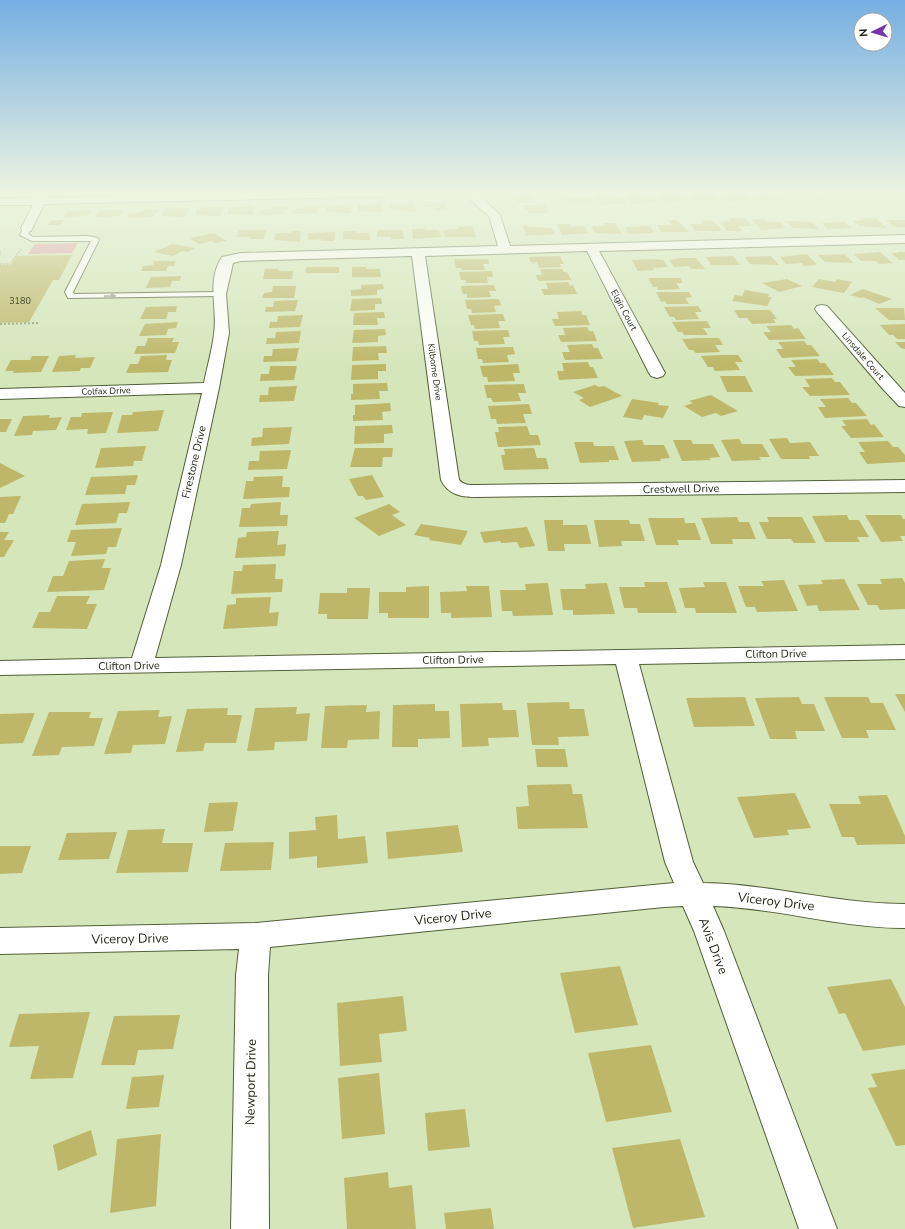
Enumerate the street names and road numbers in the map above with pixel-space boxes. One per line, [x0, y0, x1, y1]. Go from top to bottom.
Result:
street label: Elgin Court [608, 287, 640, 333]
street label: Linsdale Court [839, 330, 887, 383]
street label: Kilborne Drive [425, 343, 445, 401]
street label: Colfax Drive [81, 384, 131, 398]
street label: Firestone Drive [178, 424, 210, 500]
street label: Crestwell Drive [643, 481, 720, 497]
street label: Clifton Drive [745, 646, 807, 662]
street label: Clifton Drive [422, 652, 484, 668]
street label: Clifton Drive [98, 658, 160, 674]
street label: Viceroy Drive [736, 888, 816, 916]
street label: Viceroy Drive [413, 904, 492, 930]
street label: Avis Drive [694, 915, 732, 977]
street label: Viceroy Drive [90, 929, 169, 949]
street label: Newport Drive [241, 1039, 261, 1125]

